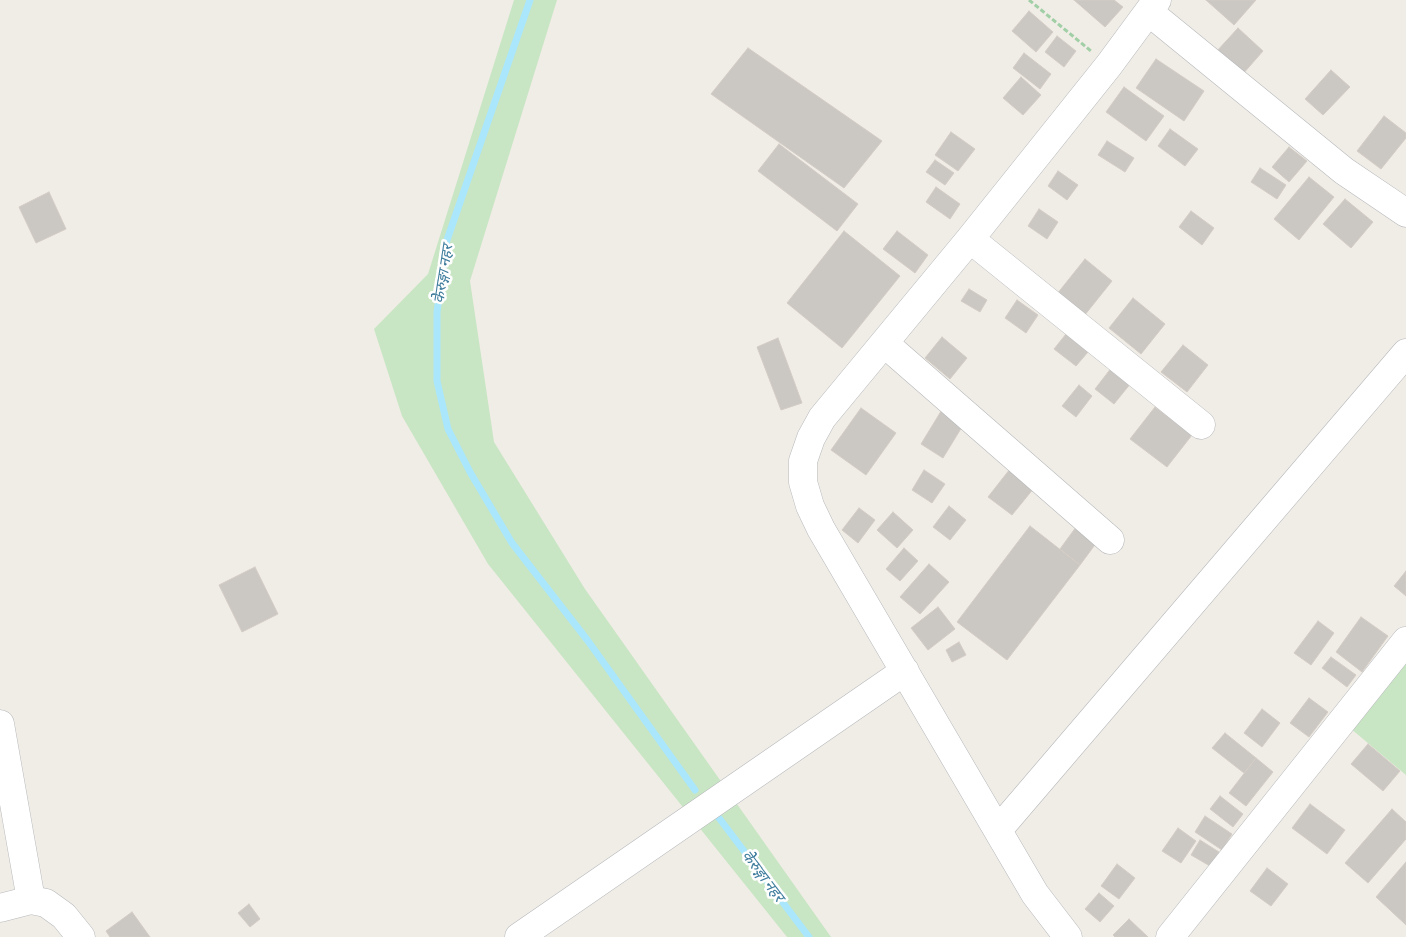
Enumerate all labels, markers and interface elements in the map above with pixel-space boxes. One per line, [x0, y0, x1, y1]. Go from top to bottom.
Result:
water label: केेरुङ्गा नहर [429, 243, 457, 305]
water label: केेरुङ्गा नहर [738, 847, 788, 905]

